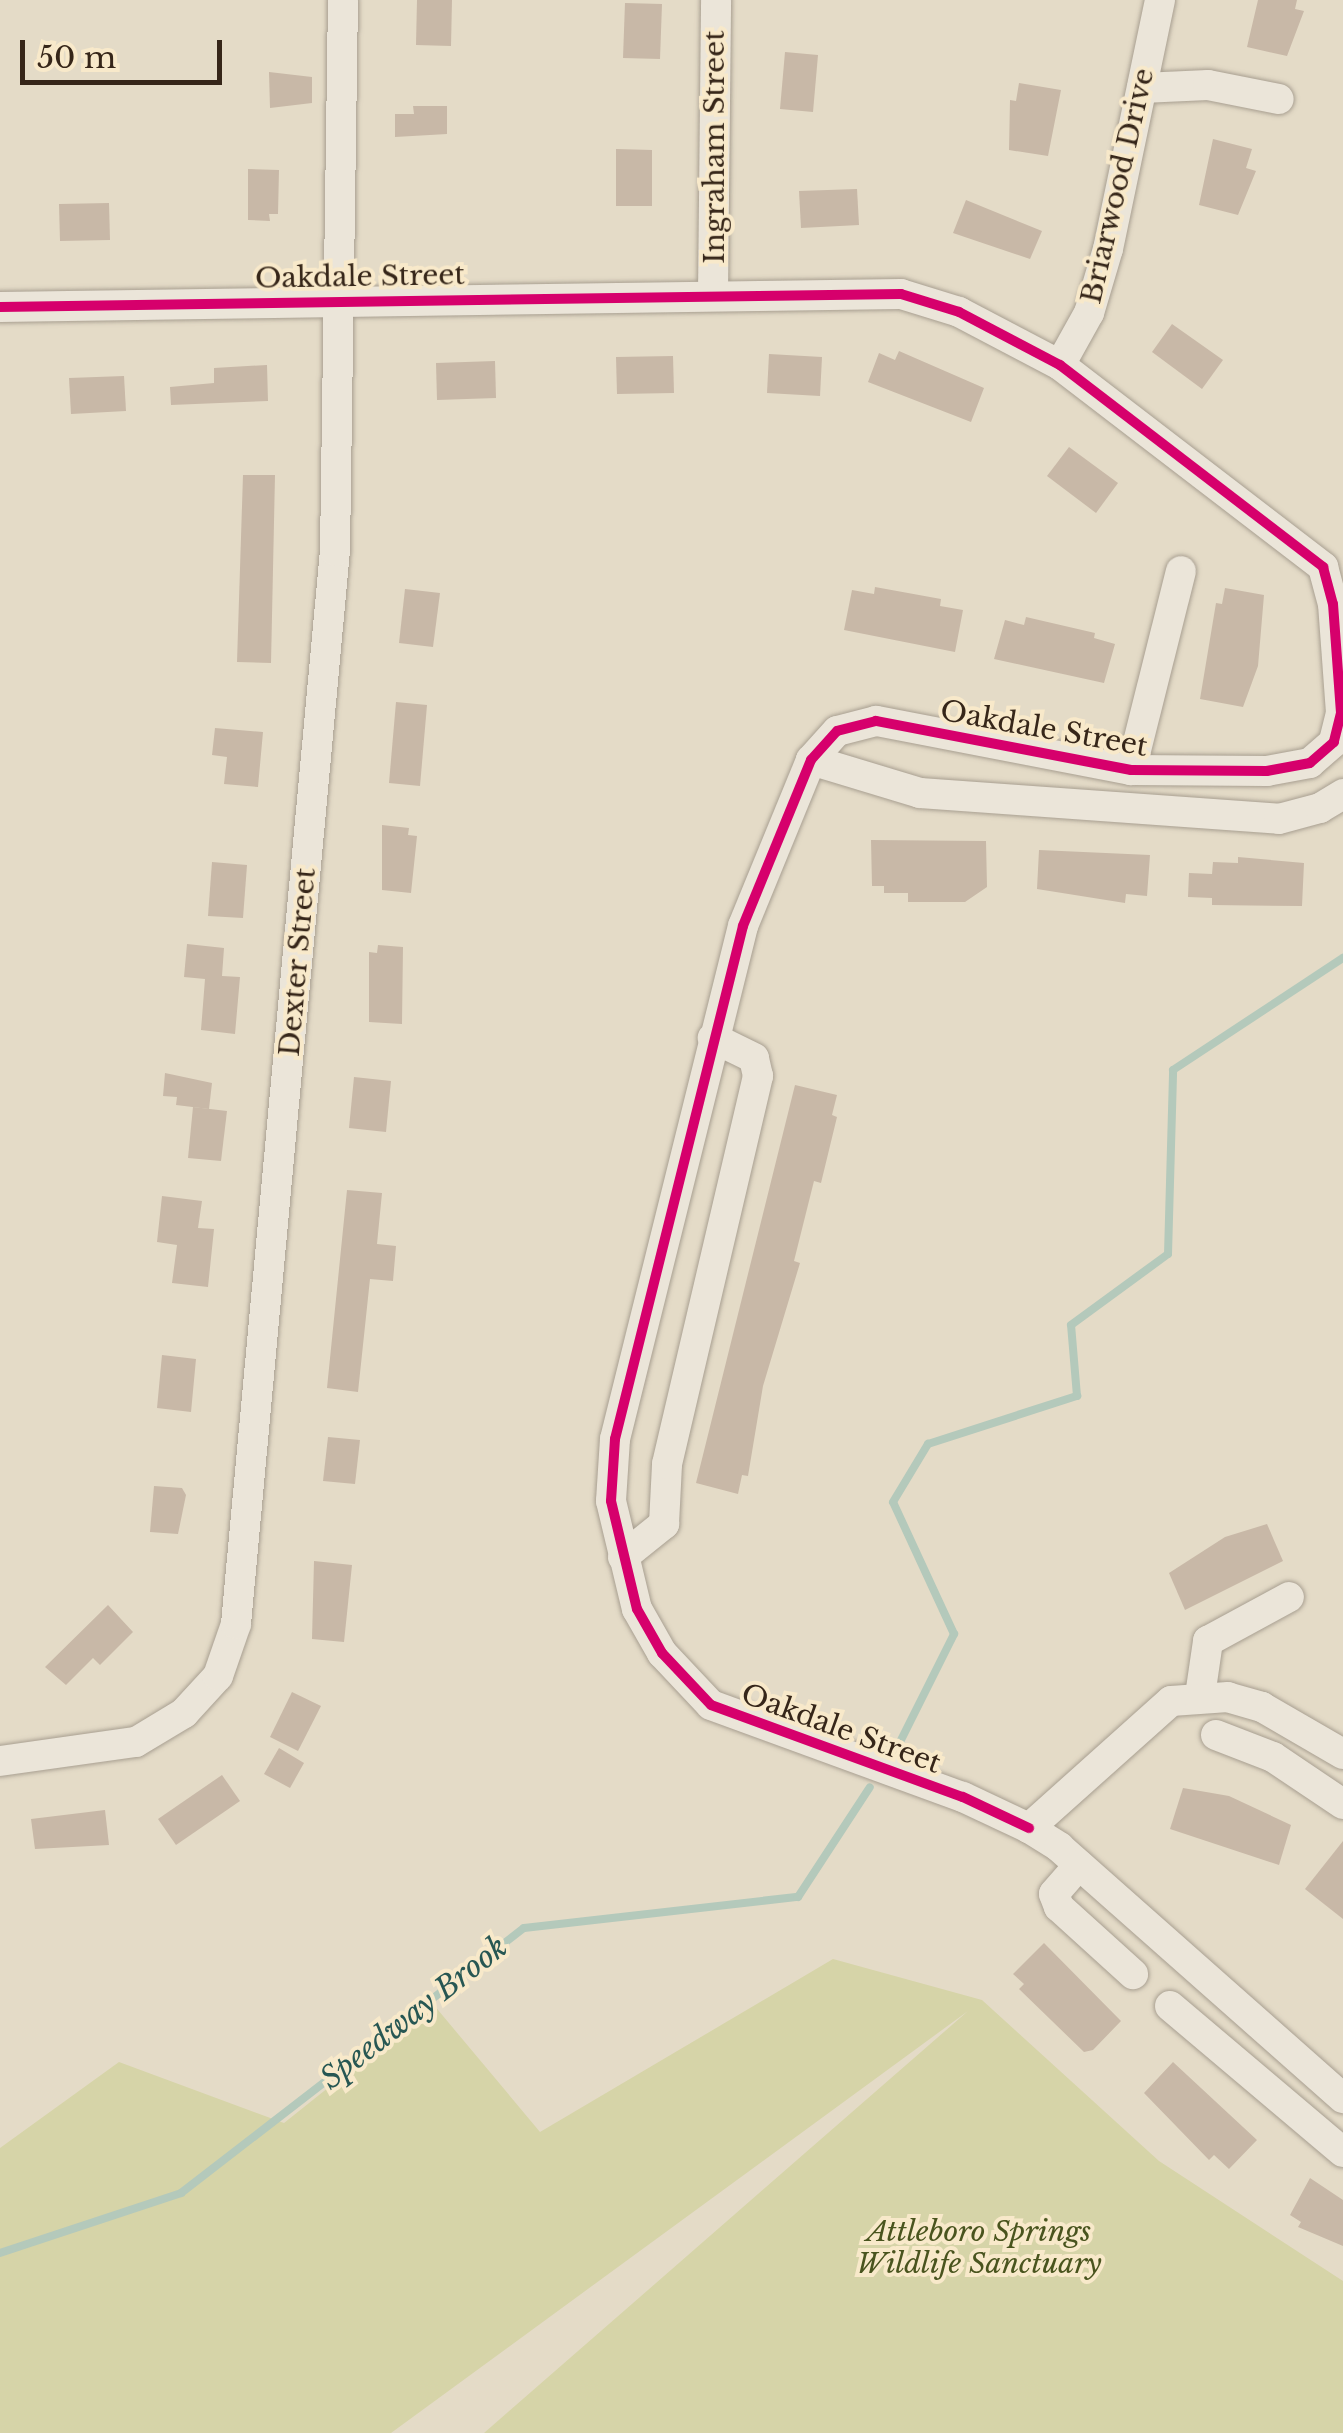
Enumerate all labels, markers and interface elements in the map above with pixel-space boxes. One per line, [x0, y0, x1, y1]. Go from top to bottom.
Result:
scale bar [25, 20, 228, 82]
street label: Ingraham Street [698, 30, 732, 264]
text: 50 m [37, 39, 116, 76]
street label: Briarwood Drive [1075, 65, 1161, 307]
street label: Oakdale Street [255, 258, 465, 296]
street label: Oakdale Street [938, 694, 1150, 764]
street label: Dexter Street [273, 866, 323, 1058]
street label: Oakdale Street [737, 1677, 945, 1781]
water label: Speedway Brook [313, 1929, 515, 2097]
park label: Attleboro Springs Wildlife Sanctuary [856, 2215, 1102, 2281]

